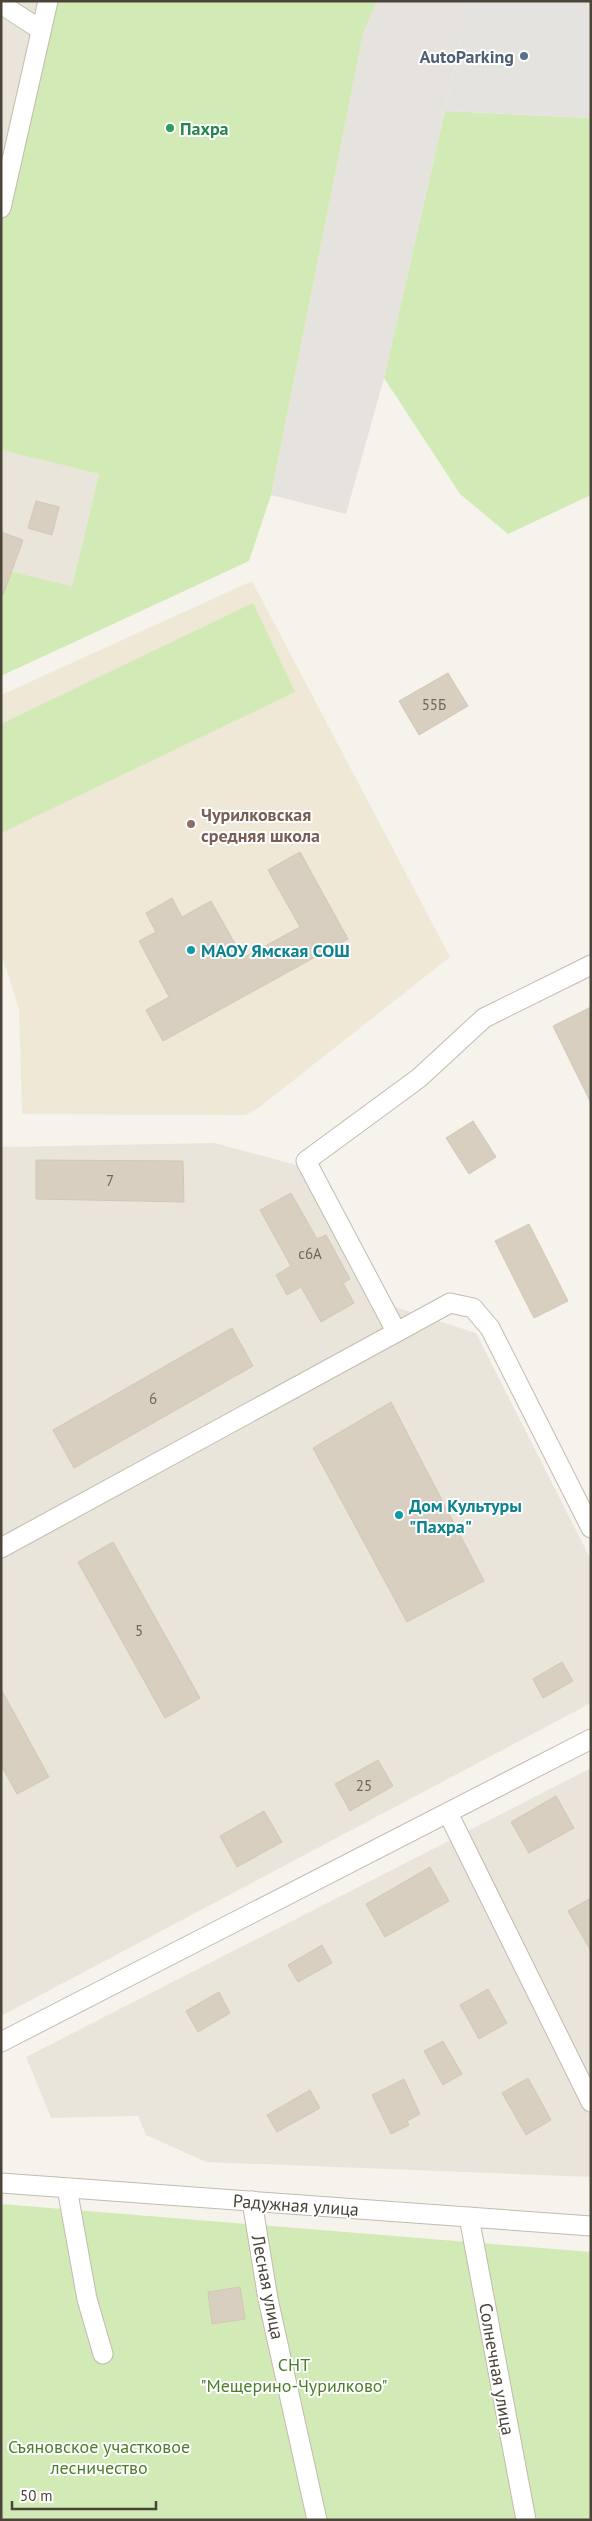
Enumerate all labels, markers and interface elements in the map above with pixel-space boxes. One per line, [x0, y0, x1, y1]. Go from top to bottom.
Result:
place label: AutoParking [419, 45, 514, 68]
marker: AutoParking [518, 50, 530, 62]
place label: Пахра [180, 117, 229, 140]
marker: Пахра [164, 122, 176, 134]
house number: 55Б [422, 695, 446, 714]
place label: Чурилковская средняя школа [201, 803, 320, 847]
marker: Чурилковская средняя школа [185, 818, 197, 830]
place label: МАОУ Ямская СОШ [201, 939, 350, 962]
marker: МАОУ Ямская СОШ [185, 944, 197, 956]
house number: 7 [106, 1171, 114, 1190]
house number: с6А [298, 1244, 322, 1263]
house number: 6 [149, 1389, 157, 1408]
place label: Дом Культуры "Пахра" [409, 1494, 522, 1538]
marker: Дом Культуры "Пахра" [393, 1509, 405, 1521]
house number: 5 [135, 1621, 143, 1640]
house number: 25 [356, 1776, 372, 1795]
street label: Радужная улица [232, 2189, 360, 2221]
street label: Лесная улица [246, 2232, 289, 2341]
street label: Солнечная улица [474, 2301, 520, 2437]
park label: СНТ "Мещерино-Чурилково" [200, 2353, 388, 2397]
park label: Съяновское участковое лесничество [8, 2435, 190, 2479]
scale bar [12, 2478, 156, 2510]
text: 50 m [20, 2486, 53, 2505]

